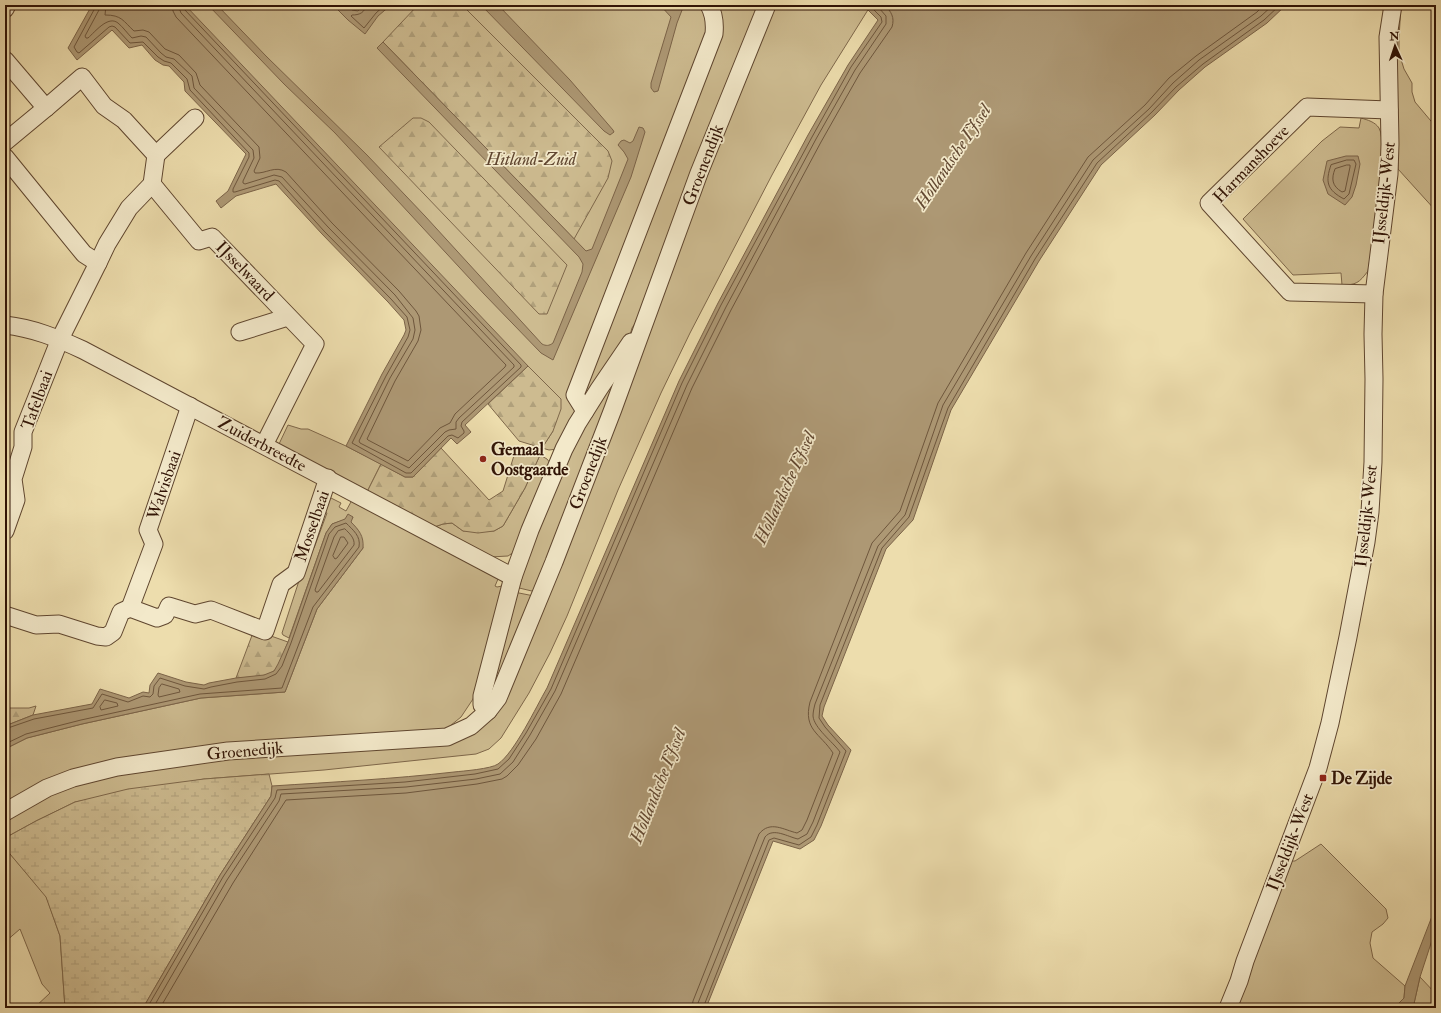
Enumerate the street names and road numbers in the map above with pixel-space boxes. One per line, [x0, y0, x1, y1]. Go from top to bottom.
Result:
street label: Groenendijk [678, 121, 728, 209]
street label: Harmanshoeve [1209, 121, 1293, 207]
street label: IJsseldijk-West [1368, 140, 1401, 245]
street label: IJsselwaard [211, 237, 279, 307]
street label: Tafelbaai [17, 367, 58, 432]
street label: Zuiderbreedte [214, 412, 310, 476]
street label: Groenedijk [564, 433, 612, 513]
street label: Walvisbaai [142, 447, 186, 523]
street label: IJsseldijk-West [1350, 463, 1383, 568]
street label: Mosselbaai [290, 487, 334, 564]
street label: Groenedijk [206, 737, 284, 765]
street label: IJsseldijk-West [1262, 790, 1319, 894]

